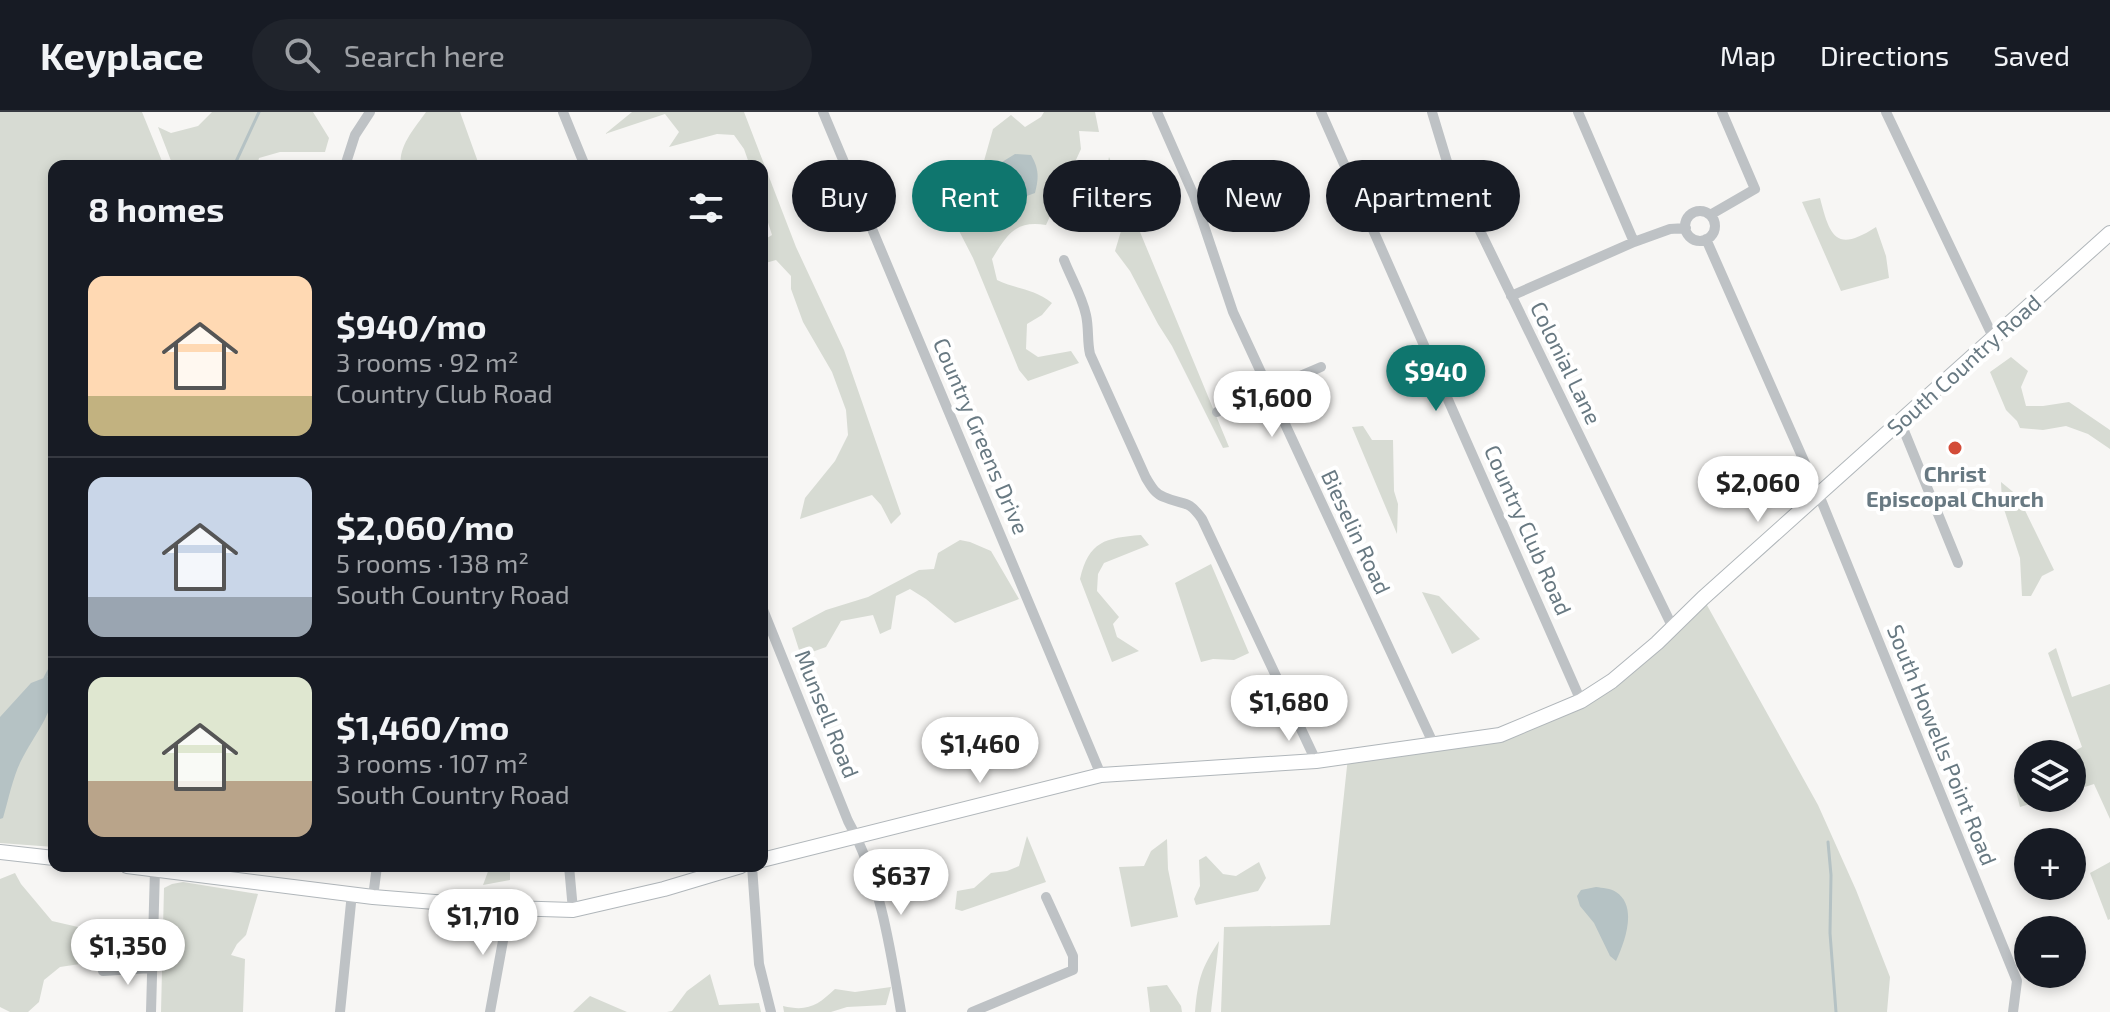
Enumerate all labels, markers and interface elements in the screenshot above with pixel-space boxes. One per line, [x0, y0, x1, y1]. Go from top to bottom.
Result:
search box [252, 19, 812, 91]
text: Keyplace [40, 32, 204, 78]
icon: search [280, 33, 324, 77]
text: Search here [344, 37, 505, 73]
text: Map [1720, 38, 1776, 72]
text: Directions [1820, 38, 1949, 72]
text: Saved [1993, 38, 2070, 72]
chip: Buy [792, 160, 896, 232]
chip: Rent [912, 160, 1027, 232]
chip: Filters [1043, 160, 1181, 232]
chip: New [1197, 160, 1310, 232]
chip: Apartment [1326, 160, 1520, 232]
icon: filters [684, 186, 728, 230]
text: 8 homes [88, 188, 224, 229]
street label: South Country Road [1881, 288, 2046, 440]
street label: Colonial Lane [1526, 297, 1608, 428]
text: $940/mo [336, 305, 487, 346]
icon: home [152, 308, 248, 404]
street label: Country Greens Drive [929, 334, 1035, 538]
pin: $940 [1389, 345, 1483, 413]
text: 3 rooms · 92 m² [336, 346, 518, 377]
text: $940 [1404, 355, 1468, 386]
pin: $1,600 [1207, 371, 1337, 439]
text: Country Club Road [336, 377, 553, 408]
text: $1,600 [1232, 381, 1312, 412]
marker: Christ Episcopal Church [1946, 439, 1964, 457]
street label: Country Club Road [1480, 441, 1578, 619]
pin: $2,060 [1693, 456, 1823, 524]
place label: Christ Episcopal Church [1866, 460, 2044, 511]
street label: Bieselin Road [1317, 465, 1397, 598]
text: $2,060 [1716, 466, 1800, 497]
text: $2,060/mo [336, 506, 514, 547]
icon: home [152, 509, 248, 605]
text: 5 rooms · 138 m² [336, 547, 529, 578]
text: South Country Road [336, 578, 570, 609]
street label: South Howells Point Road [1883, 621, 2003, 869]
street label: Munsell Road [790, 646, 865, 781]
pin: $1,680 [1224, 675, 1354, 743]
text: $1,680 [1249, 685, 1329, 716]
text: $1,460/mo [336, 706, 509, 747]
icon: home [152, 709, 248, 805]
pin: $1,460 [915, 717, 1045, 785]
text: $1,460 [940, 727, 1020, 758]
map controls [2014, 740, 2086, 988]
button: layers [2014, 740, 2086, 812]
text: 3 rooms · 107 m² [336, 747, 528, 778]
text: South Country Road [336, 778, 570, 809]
button: + [2014, 828, 2086, 900]
pin: $637 [854, 849, 948, 917]
text: $637 [872, 859, 930, 890]
pin: $1,710 [418, 889, 548, 957]
text: $1,710 [446, 899, 520, 930]
button: − [2014, 916, 2086, 988]
pin: $1,350 [63, 919, 193, 987]
text: $1,350 [89, 929, 167, 960]

